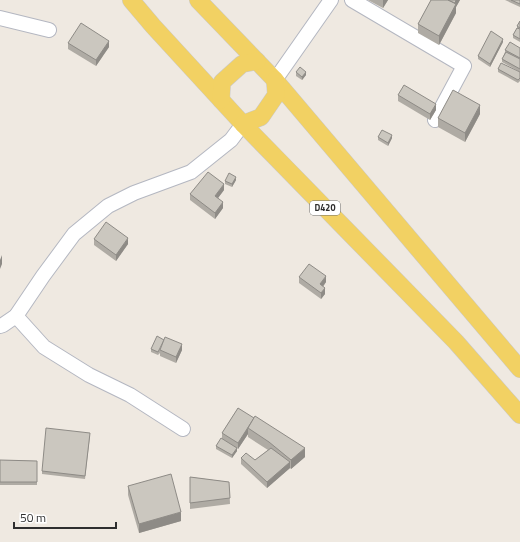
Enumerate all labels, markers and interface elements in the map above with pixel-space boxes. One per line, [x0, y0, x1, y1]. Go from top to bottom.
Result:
road number: D420 [310, 201, 340, 215]
scale bar [14, 504, 116, 530]
text: 50 m [20, 508, 46, 527]

